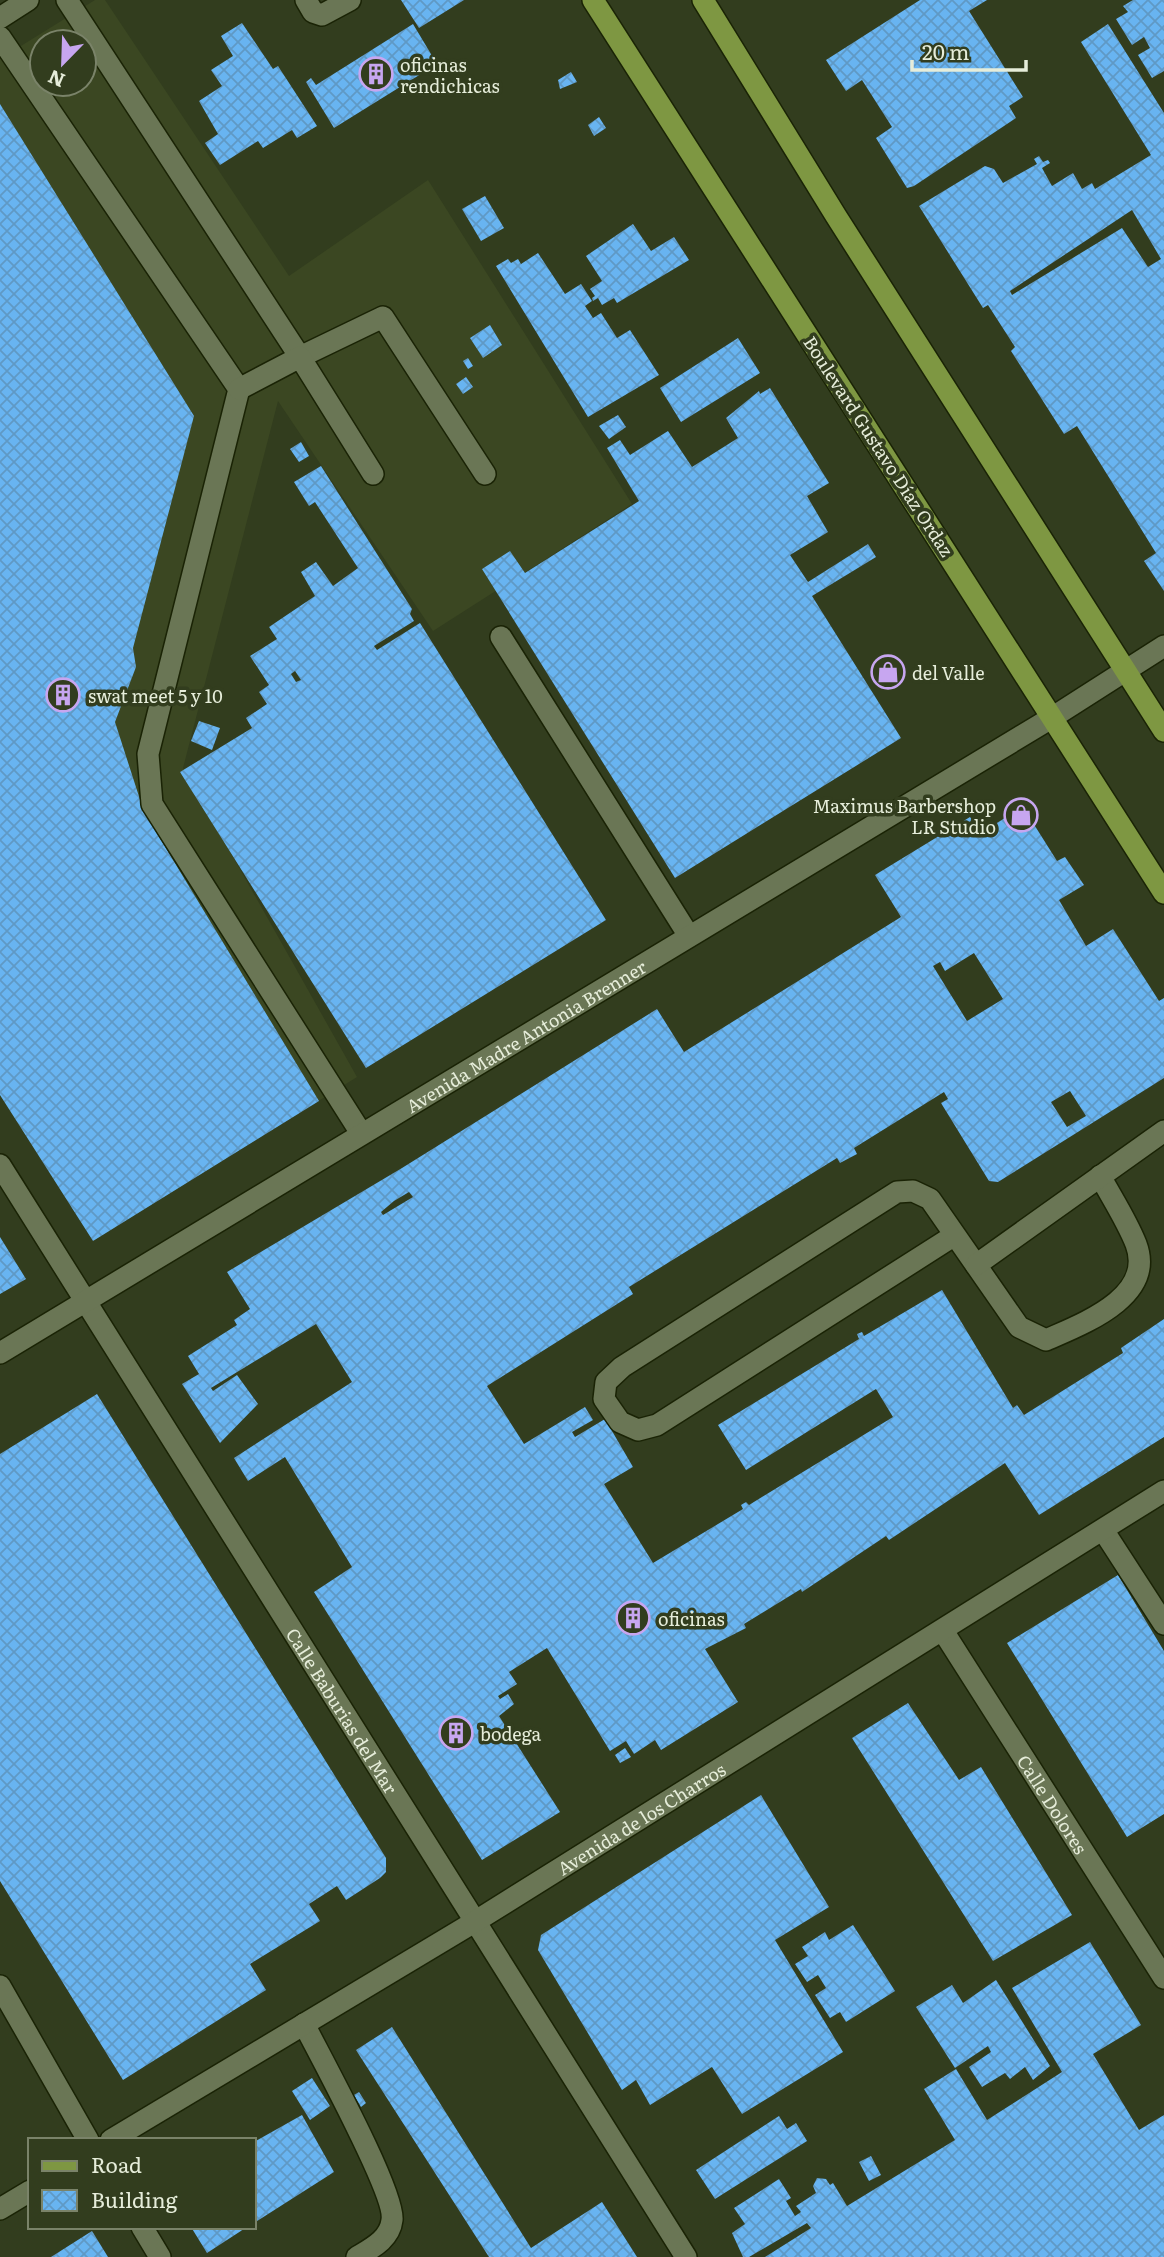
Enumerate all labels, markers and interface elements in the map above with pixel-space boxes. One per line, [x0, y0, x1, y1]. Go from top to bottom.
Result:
north arrow [28, 28, 98, 98]
scale bar [912, 28, 1026, 72]
text: 20 m [922, 35, 969, 66]
place label: oficinas rendichicas [400, 51, 500, 99]
building icon: oficinas rendichicas [357, 55, 395, 93]
text: N [43, 64, 69, 96]
street label: Boulevard Gustavo Díaz Ordaz [797, 330, 961, 562]
shop icon: del Valle [869, 653, 907, 691]
place label: del Valle [912, 659, 985, 686]
building icon: swat meet 5 y 10 [44, 676, 82, 714]
place label: swat meet 5 y 10 [88, 682, 223, 709]
place label: Maximus Barbershop LR Studio [813, 792, 996, 840]
shop icon: Maximus Barbershop LR Studio [1002, 796, 1040, 834]
street label: Avenida Madre Antonia Brenner [400, 952, 651, 1119]
building icon: oficinas [614, 1599, 652, 1637]
place label: oficinas [658, 1605, 725, 1632]
street label: Calle Baburias del Mar [280, 1622, 405, 1799]
building icon: bodega [437, 1714, 475, 1752]
place label: bodega [480, 1720, 542, 1747]
street label: Calle Dolores [1011, 1749, 1095, 1859]
street label: Avenida de los Charros [551, 1755, 730, 1881]
legend [28, 2138, 256, 2229]
text: Road [91, 2148, 142, 2179]
text: Building [91, 2183, 178, 2214]

